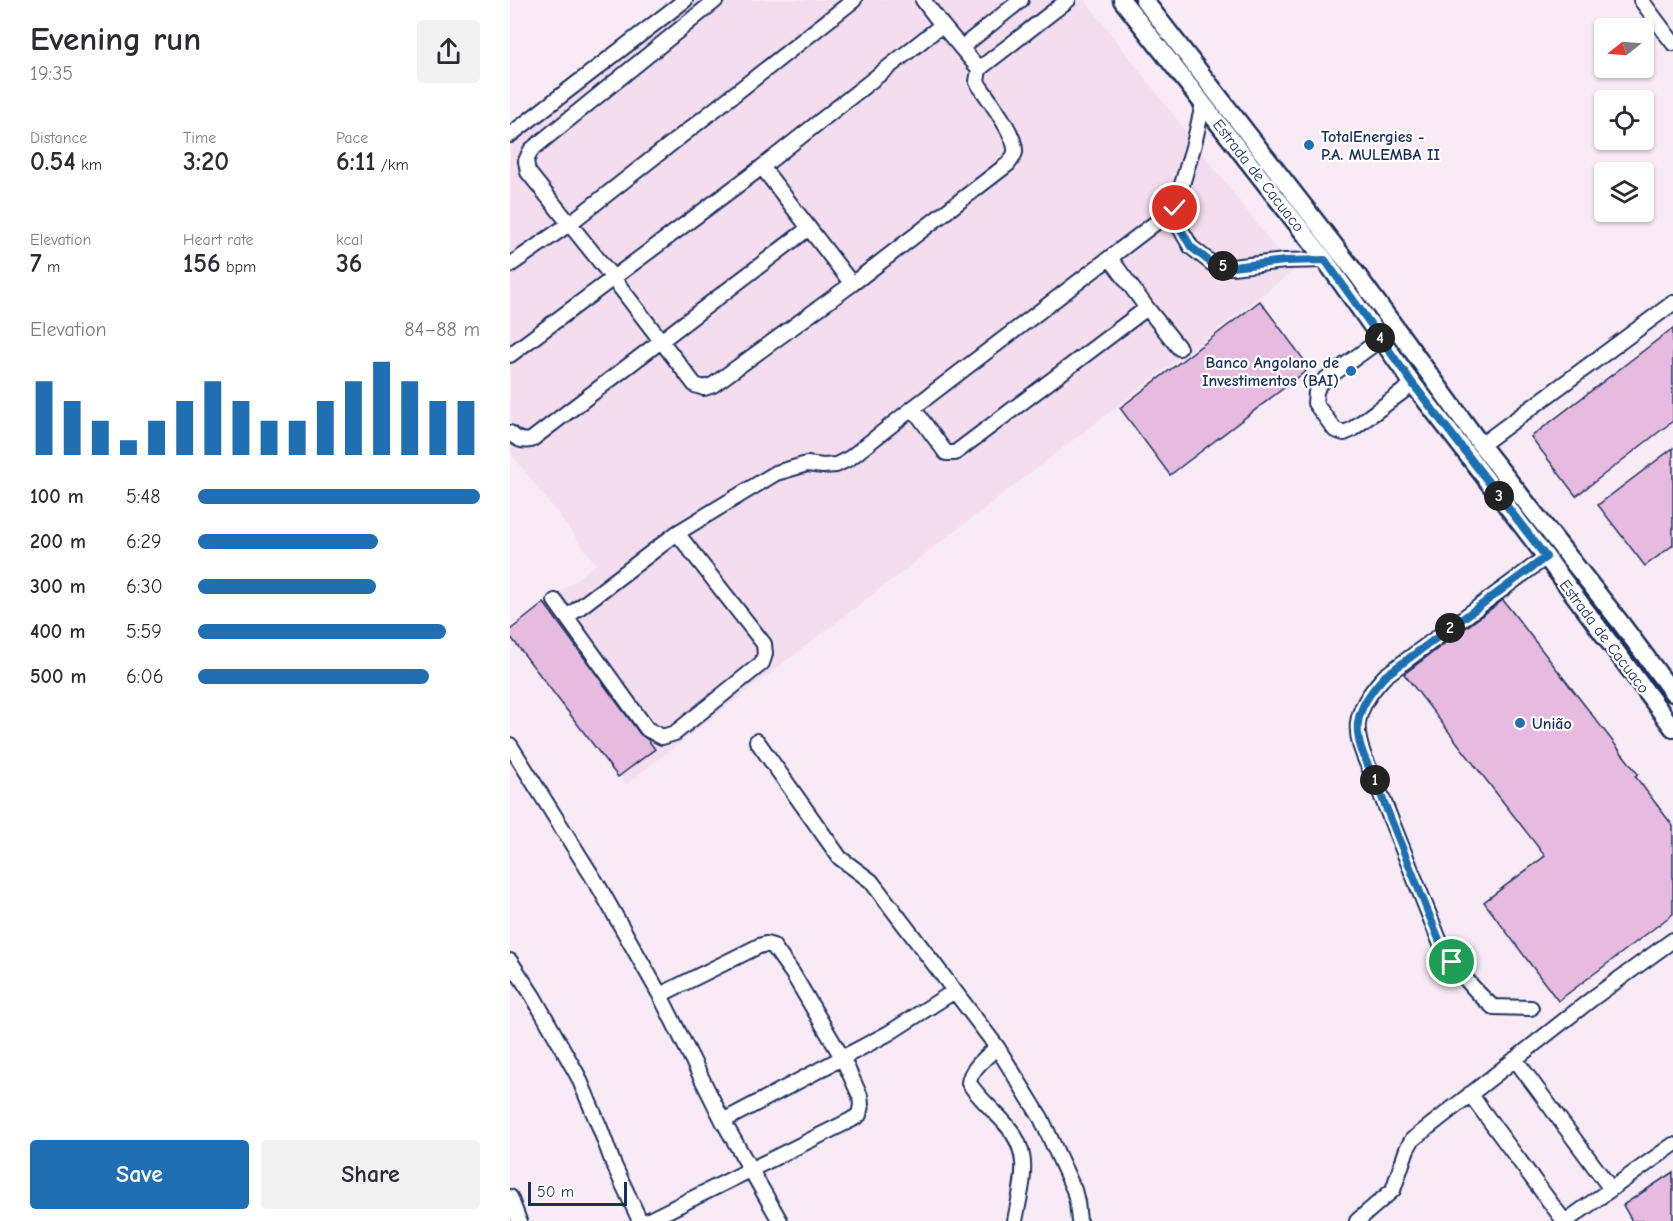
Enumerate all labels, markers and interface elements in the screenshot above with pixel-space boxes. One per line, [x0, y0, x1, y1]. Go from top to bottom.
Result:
north arrow [1594, 18, 1654, 78]
map controls [1594, 18, 1654, 222]
text: Evening run [30, 20, 201, 58]
button: share [417, 20, 480, 83]
text: 19:35 [30, 62, 73, 85]
button: locate [1594, 90, 1654, 150]
street label: Estrada de Cacuaco [1209, 116, 1308, 235]
place label: TotalEnergies - P.A. MULEMBA II [1321, 128, 1440, 164]
text: Distance [30, 129, 87, 147]
text: Time [183, 129, 216, 147]
text: Pace [336, 129, 368, 147]
marker: TotalEnergies - P.A. MULEMBA II [1302, 138, 1316, 152]
text: 0.54 [30, 147, 76, 177]
text: 3:20 [183, 147, 229, 177]
text: 6:11 [336, 147, 375, 177]
text: km [76, 156, 102, 174]
text: /km [375, 156, 409, 174]
button: layers [1594, 162, 1654, 222]
pin [1149, 182, 1200, 233]
icon: check [1158, 191, 1191, 224]
text: Elevation [30, 231, 91, 249]
text: Heart rate [183, 231, 254, 249]
text: kcal [336, 231, 363, 249]
text: 7 [30, 249, 42, 279]
text: 156 [183, 249, 221, 279]
text: 36 [336, 249, 362, 279]
pin: 5 [1208, 251, 1238, 281]
text: 5 [1219, 257, 1227, 275]
text: m [42, 258, 60, 276]
text: bpm [221, 258, 256, 276]
text: Elevation [30, 318, 107, 341]
text: 84–88 m [404, 318, 480, 341]
pin: 4 [1365, 323, 1395, 353]
text: 4 [1376, 329, 1384, 347]
place label: Banco Angolano de Investimentos (BAI) [1202, 354, 1339, 390]
marker: Banco Angolano de Investimentos (BAI) [1344, 364, 1358, 378]
pin: 3 [1484, 481, 1514, 511]
text: 100 m [30, 485, 84, 508]
text: 5:48 [126, 485, 160, 508]
text: 3 [1495, 487, 1503, 505]
text: 200 m [30, 530, 86, 553]
text: 6:29 [126, 530, 162, 553]
text: 300 m [30, 575, 86, 598]
text: 6:30 [126, 575, 163, 598]
street label: Estrada de Cacuaco [1556, 576, 1653, 697]
pin: 2 [1435, 613, 1465, 643]
text: 2 [1446, 619, 1454, 637]
text: 400 m [30, 620, 85, 643]
text: 5:59 [126, 620, 162, 643]
text: 500 m [30, 665, 87, 688]
text: 6:06 [126, 665, 163, 688]
place label: União [1532, 715, 1572, 733]
marker: União [1513, 716, 1527, 730]
pin: 1 [1360, 765, 1390, 795]
text: 1 [1372, 771, 1378, 789]
pin [1426, 936, 1477, 987]
icon: arrive [1435, 945, 1468, 978]
button: Save [30, 1140, 249, 1209]
button: Share [261, 1140, 480, 1209]
scale bar [528, 1179, 627, 1206]
text: 50 m [537, 1183, 574, 1201]

